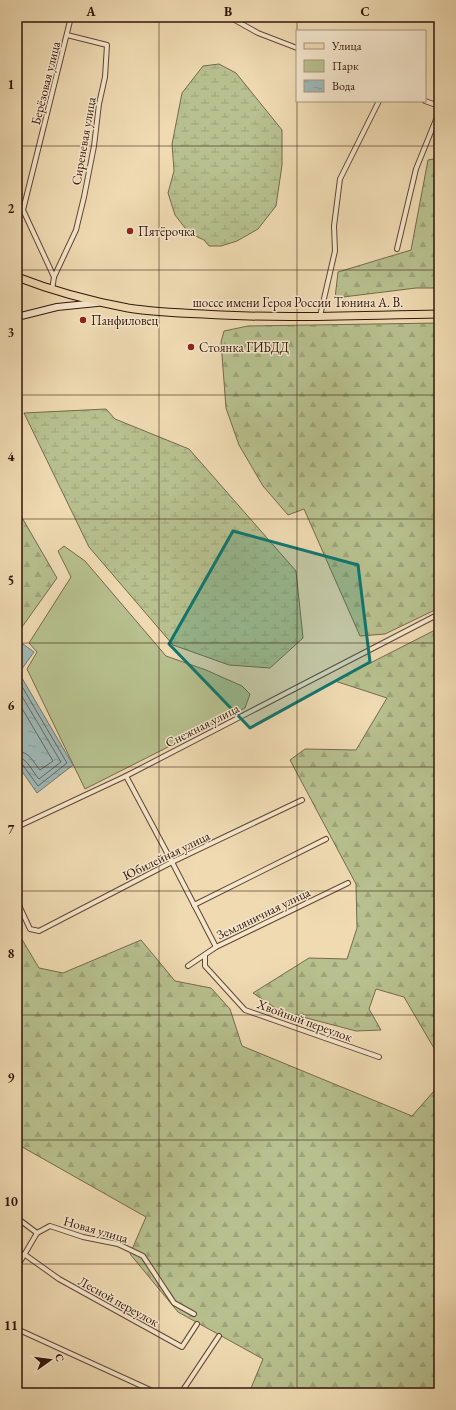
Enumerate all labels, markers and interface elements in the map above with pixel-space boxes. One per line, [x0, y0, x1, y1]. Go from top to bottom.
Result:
text: A [85, 3, 96, 20]
text: B [224, 3, 232, 20]
text: C [360, 3, 370, 20]
legend [296, 30, 426, 102]
text: Улица [331, 38, 362, 54]
street label: Берёзовая улица [27, 39, 64, 127]
text: Парк [332, 58, 359, 74]
text: 1 [8, 76, 15, 93]
text: Вода [332, 78, 355, 94]
street label: Сиреневая улица [67, 95, 100, 187]
text: 2 [8, 200, 15, 217]
place label: Пятёрочка [138, 223, 196, 240]
marker: Пятёрочка [125, 226, 135, 236]
street label: шоссе имени Героя России Тюнина А. В. [193, 294, 403, 311]
place label: Панфиловец [91, 312, 158, 329]
marker: Панфиловец [78, 315, 88, 325]
text: 3 [8, 324, 15, 341]
place label: Стоянка ГИБДД [199, 339, 289, 356]
marker: Стоянка ГИБДД [186, 342, 196, 352]
text: 4 [8, 448, 15, 465]
text: 5 [8, 572, 14, 589]
text: 6 [8, 697, 15, 714]
street label: Снежная улица [162, 699, 243, 751]
text: 7 [8, 821, 15, 838]
street label: Юбилейная улица [120, 827, 213, 884]
street label: Земляничная улица [214, 883, 314, 943]
text: 8 [8, 945, 15, 962]
street label: Хвойный переулок [254, 995, 355, 1046]
text: 9 [8, 1069, 15, 1086]
text: 10 [4, 1193, 18, 1210]
street label: Новая улица [62, 1212, 131, 1247]
street label: Лесной переулок [75, 1272, 163, 1331]
text: 11 [4, 1317, 18, 1334]
north arrow [30, 1340, 70, 1380]
text: С [52, 1352, 67, 1363]

